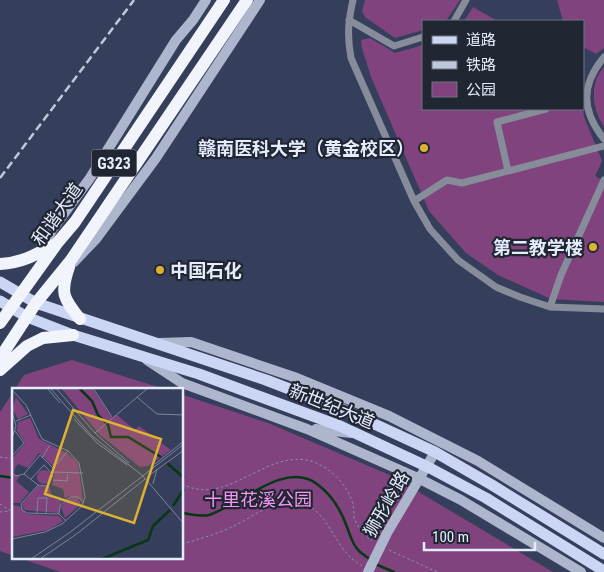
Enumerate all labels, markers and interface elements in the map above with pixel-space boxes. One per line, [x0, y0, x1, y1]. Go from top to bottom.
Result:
legend [422, 20, 584, 110]
text: 道路 [466, 31, 496, 49]
text: 铁路 [466, 56, 496, 74]
text: 公园 [466, 81, 496, 99]
place label: 赣南医科大学（黄金校区） [198, 138, 414, 159]
marker: 赣南医科大学（黄金校区） [418, 142, 430, 154]
road number: G323 [92, 150, 136, 177]
street label: 和谐大道 [27, 179, 87, 249]
place label: 第二教学楼 [493, 237, 583, 258]
marker: 第二教学楼 [587, 241, 599, 253]
place label: 中国石化 [170, 260, 242, 281]
marker: 中国石化 [154, 264, 166, 276]
street label: 新世纪大道 [286, 379, 378, 433]
inset map [12, 388, 184, 560]
street label: 狮形岭路 [359, 468, 413, 540]
park label: 十里花溪公园 [204, 489, 312, 510]
scale bar [424, 520, 535, 552]
text: 100 m [432, 528, 469, 546]

